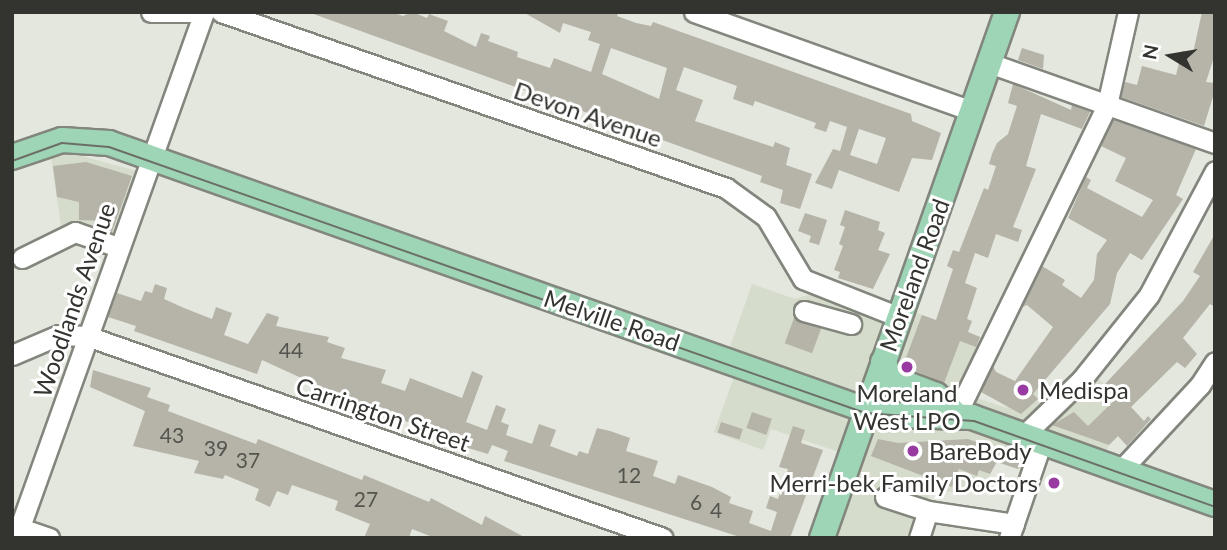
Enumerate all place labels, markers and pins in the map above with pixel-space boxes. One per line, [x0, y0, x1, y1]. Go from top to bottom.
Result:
marker: Moreland West LPO [899, 359, 915, 375]
place label: Medispa [1039, 376, 1129, 404]
place label: Moreland West LPO [853, 379, 961, 435]
marker: Medispa [1013, 380, 1033, 400]
place label: BareBody [929, 437, 1032, 465]
marker: BareBody [903, 441, 923, 461]
place label: Merri-bek Family Doctors [769, 469, 1038, 497]
marker: Merri-bek Family Doctors [1044, 473, 1064, 493]

